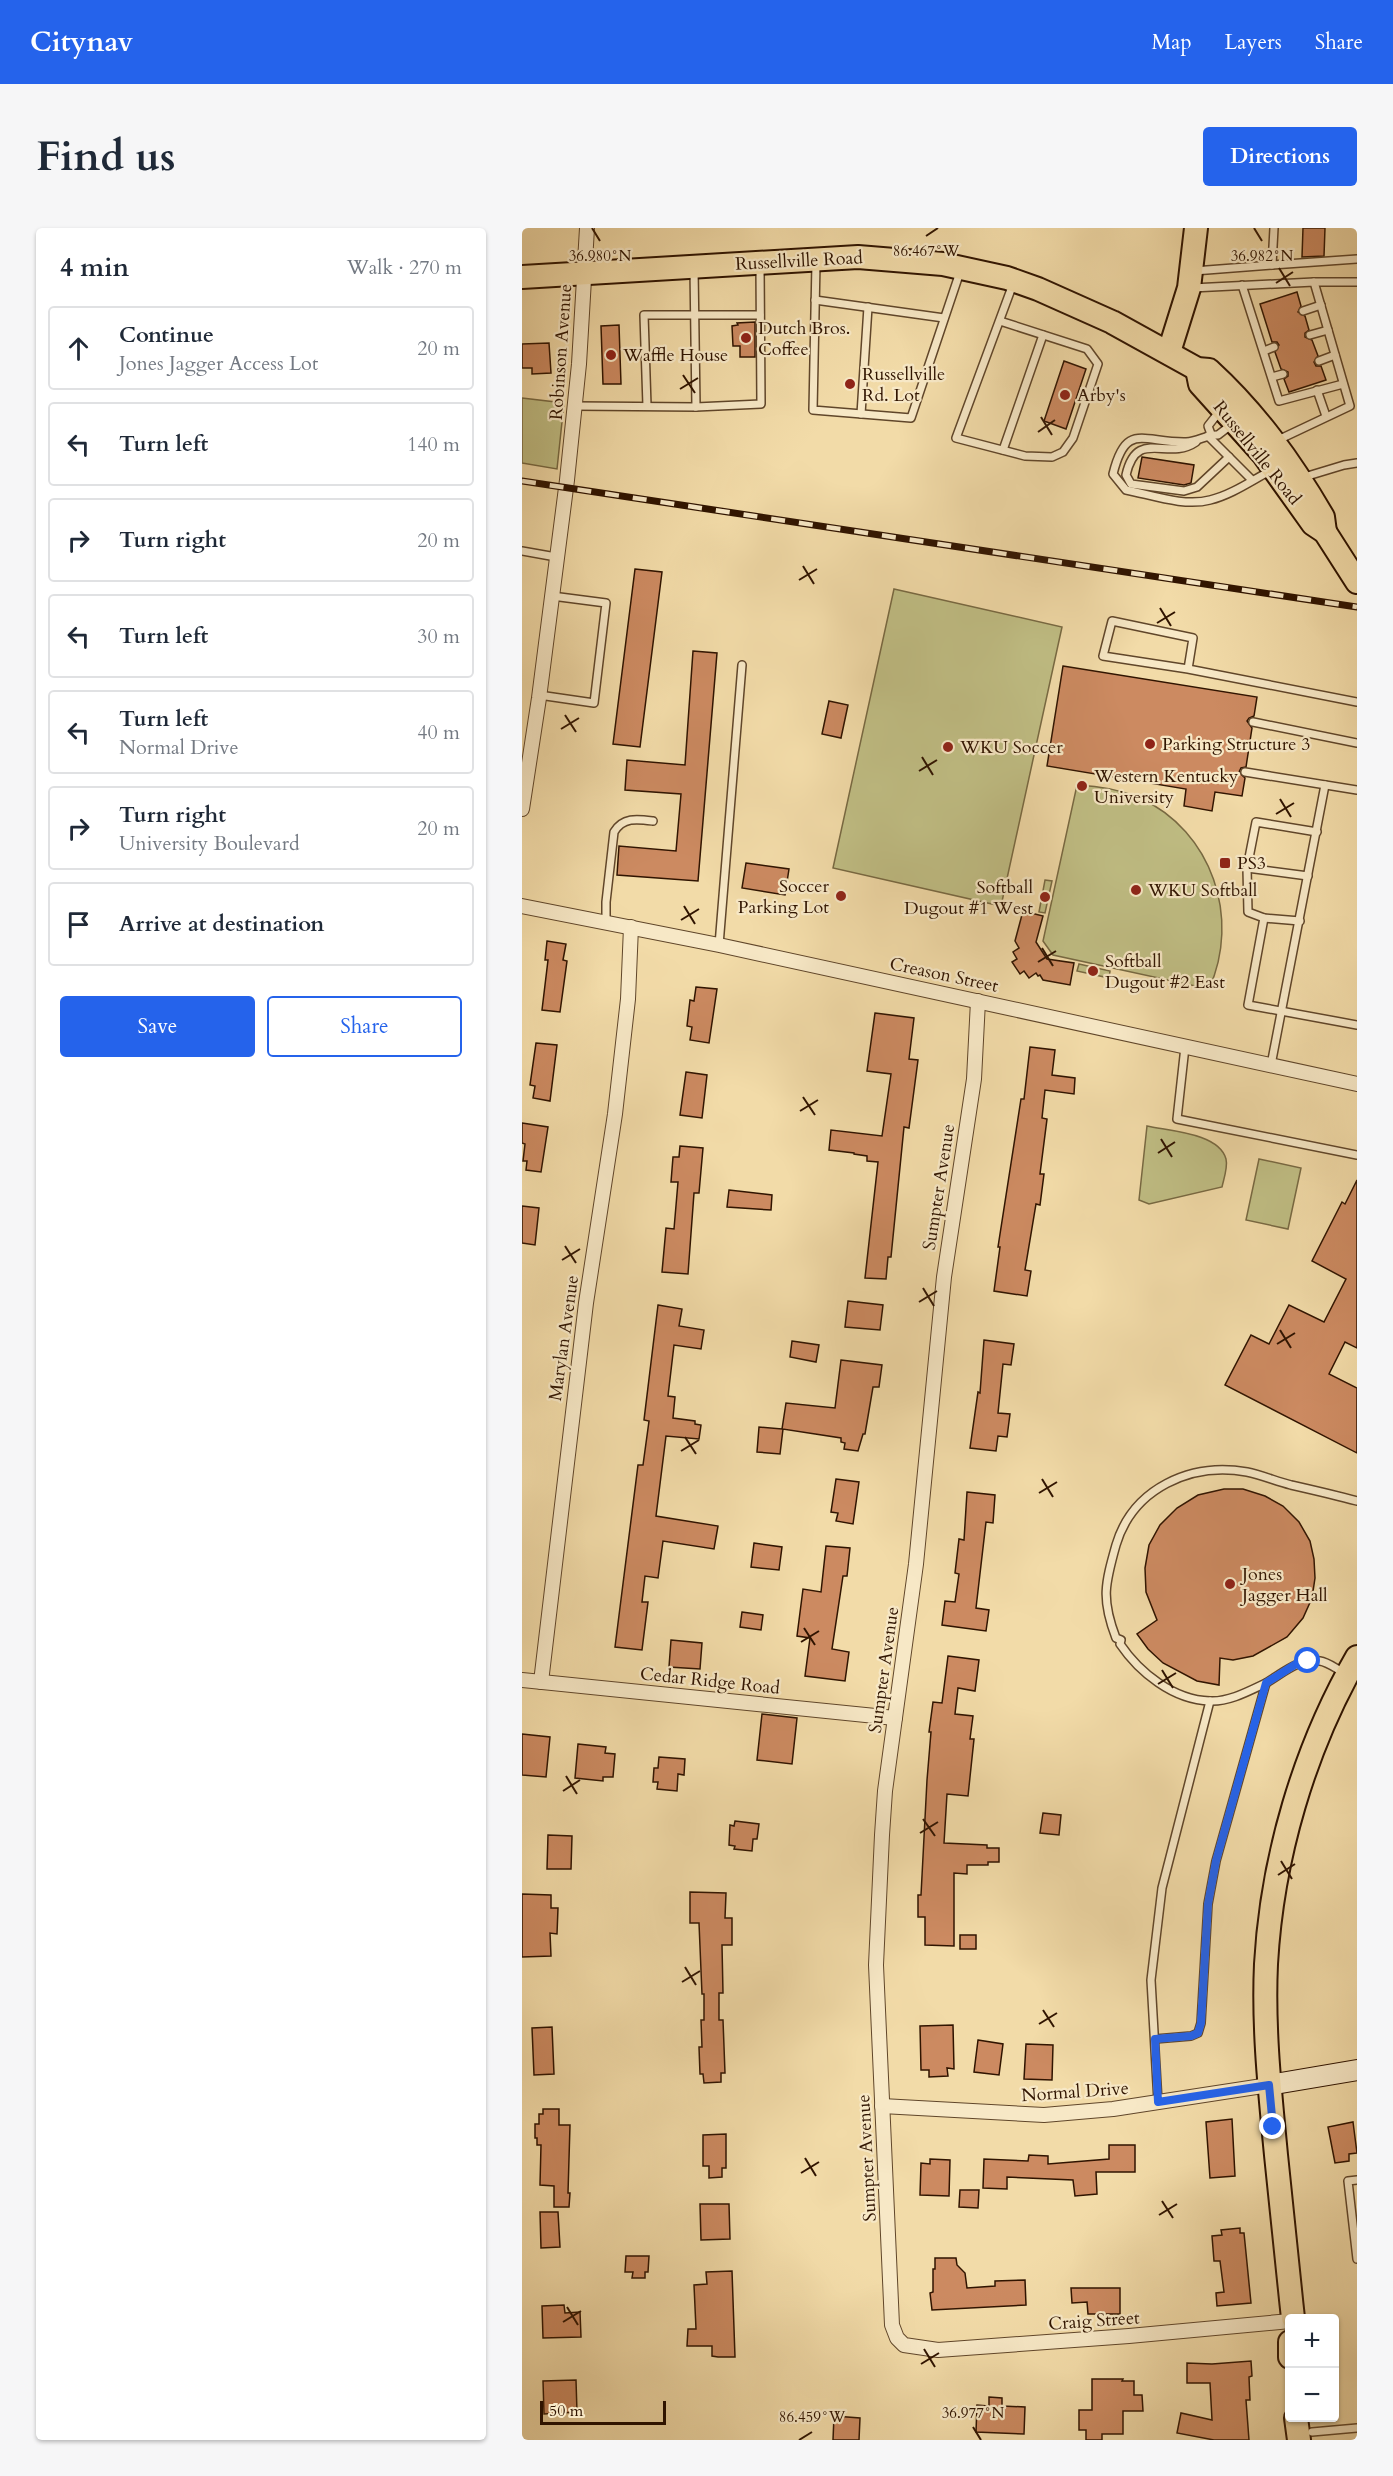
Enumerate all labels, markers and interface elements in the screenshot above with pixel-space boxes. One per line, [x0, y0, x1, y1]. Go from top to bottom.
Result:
text: Citynav [30, 23, 133, 61]
text: Map [1152, 28, 1192, 57]
text: Layers [1225, 28, 1282, 57]
text: Share [1315, 28, 1363, 57]
button: Directions [1203, 127, 1357, 186]
text: Find us [36, 128, 176, 185]
text: 86.467°W [893, 241, 960, 261]
street label: Russellville Road [735, 245, 864, 277]
text: 36.980°N [569, 246, 632, 266]
text: 36.982°N [1231, 246, 1294, 266]
text: 4 min [60, 250, 129, 285]
text: Walk · 270 m [347, 254, 462, 281]
street label: Robinson Avenue [544, 283, 578, 421]
place label: Dutch Bros. Coffee [758, 316, 850, 362]
text: Continue [119, 320, 214, 350]
marker: Dutch Bros. Coffee [739, 331, 753, 345]
icon: ahead [62, 332, 95, 365]
text: 20 m [417, 335, 460, 362]
place label: Waffle House [622, 343, 728, 368]
marker: Waffle House [604, 348, 618, 362]
text: Jones Jagger Access Lot [119, 350, 318, 377]
place label: Russellville Rd. Lot [862, 362, 945, 408]
marker: Russellville Rd. Lot [843, 377, 857, 391]
place label: Arby's [1077, 383, 1126, 408]
marker: Arby's [1058, 388, 1072, 402]
street label: Russellville Road [1207, 396, 1307, 511]
icon: left [62, 428, 95, 461]
text: Turn left [119, 429, 208, 459]
text: 140 m [407, 431, 460, 458]
icon: right [62, 524, 95, 557]
text: Turn right [119, 525, 226, 555]
text: 20 m [417, 527, 460, 554]
icon: left [62, 620, 95, 653]
text: Turn left [119, 621, 208, 651]
text: 30 m [417, 623, 460, 650]
text: Turn left [119, 704, 208, 734]
icon: left [62, 716, 95, 749]
text: 40 m [417, 719, 460, 746]
place label: Parking Structure 3 [1162, 732, 1311, 757]
text: Normal Drive [119, 734, 239, 761]
place label: WKU Soccer [959, 735, 1063, 760]
marker: Parking Structure 3 [1143, 737, 1157, 751]
marker: WKU Soccer [941, 740, 955, 754]
place label: Western Kentucky University [1093, 764, 1239, 810]
marker: Western Kentucky University [1075, 779, 1089, 793]
text: Turn right [119, 800, 226, 830]
icon: right [62, 812, 95, 845]
text: 20 m [417, 815, 460, 842]
text: University Boulevard [119, 830, 300, 857]
place label: PS3 [1237, 851, 1266, 876]
marker: PS3 [1218, 856, 1232, 870]
place label: Soccer Parking Lot [738, 874, 829, 920]
place label: Softball Dugout #1 West [904, 875, 1033, 921]
place label: WKU Softball [1147, 878, 1258, 903]
marker: WKU Softball [1129, 883, 1143, 897]
marker: Soccer Parking Lot [834, 889, 848, 903]
marker: Softball Dugout #1 West [1038, 890, 1052, 904]
icon: arrive [62, 908, 95, 941]
text: Arrive at destination [119, 909, 324, 939]
place label: Softball Dugout #2 East [1105, 949, 1225, 995]
street label: Creason Street [887, 951, 1001, 999]
marker: Softball Dugout #2 East [1086, 964, 1100, 978]
button: Save [60, 996, 255, 1057]
button: Share [267, 996, 462, 1057]
street label: Sumpter Avenue [917, 1122, 961, 1252]
street label: Marylan Avenue [543, 1274, 585, 1402]
place label: Jones Jagger Hall [1239, 1562, 1328, 1608]
marker: Jones Jagger Hall [1223, 1577, 1237, 1591]
street label: Sumpter Avenue [863, 1605, 905, 1735]
route start [1294, 1647, 1320, 1673]
street label: Cedar Ridge Road [639, 1661, 782, 1701]
street label: Normal Drive [1020, 2076, 1130, 2108]
street label: Sumpter Avenue [851, 2094, 883, 2222]
route end [1259, 2113, 1285, 2139]
street label: Craig Street [1048, 2305, 1141, 2337]
map controls [1285, 2314, 1339, 2422]
button: + [1285, 2314, 1339, 2368]
button: − [1285, 2368, 1339, 2422]
scale bar [540, 2398, 666, 2426]
text: 50 m [549, 2400, 583, 2422]
text: 36.977°N [942, 2403, 1005, 2423]
text: 86.459°W [779, 2407, 846, 2427]

